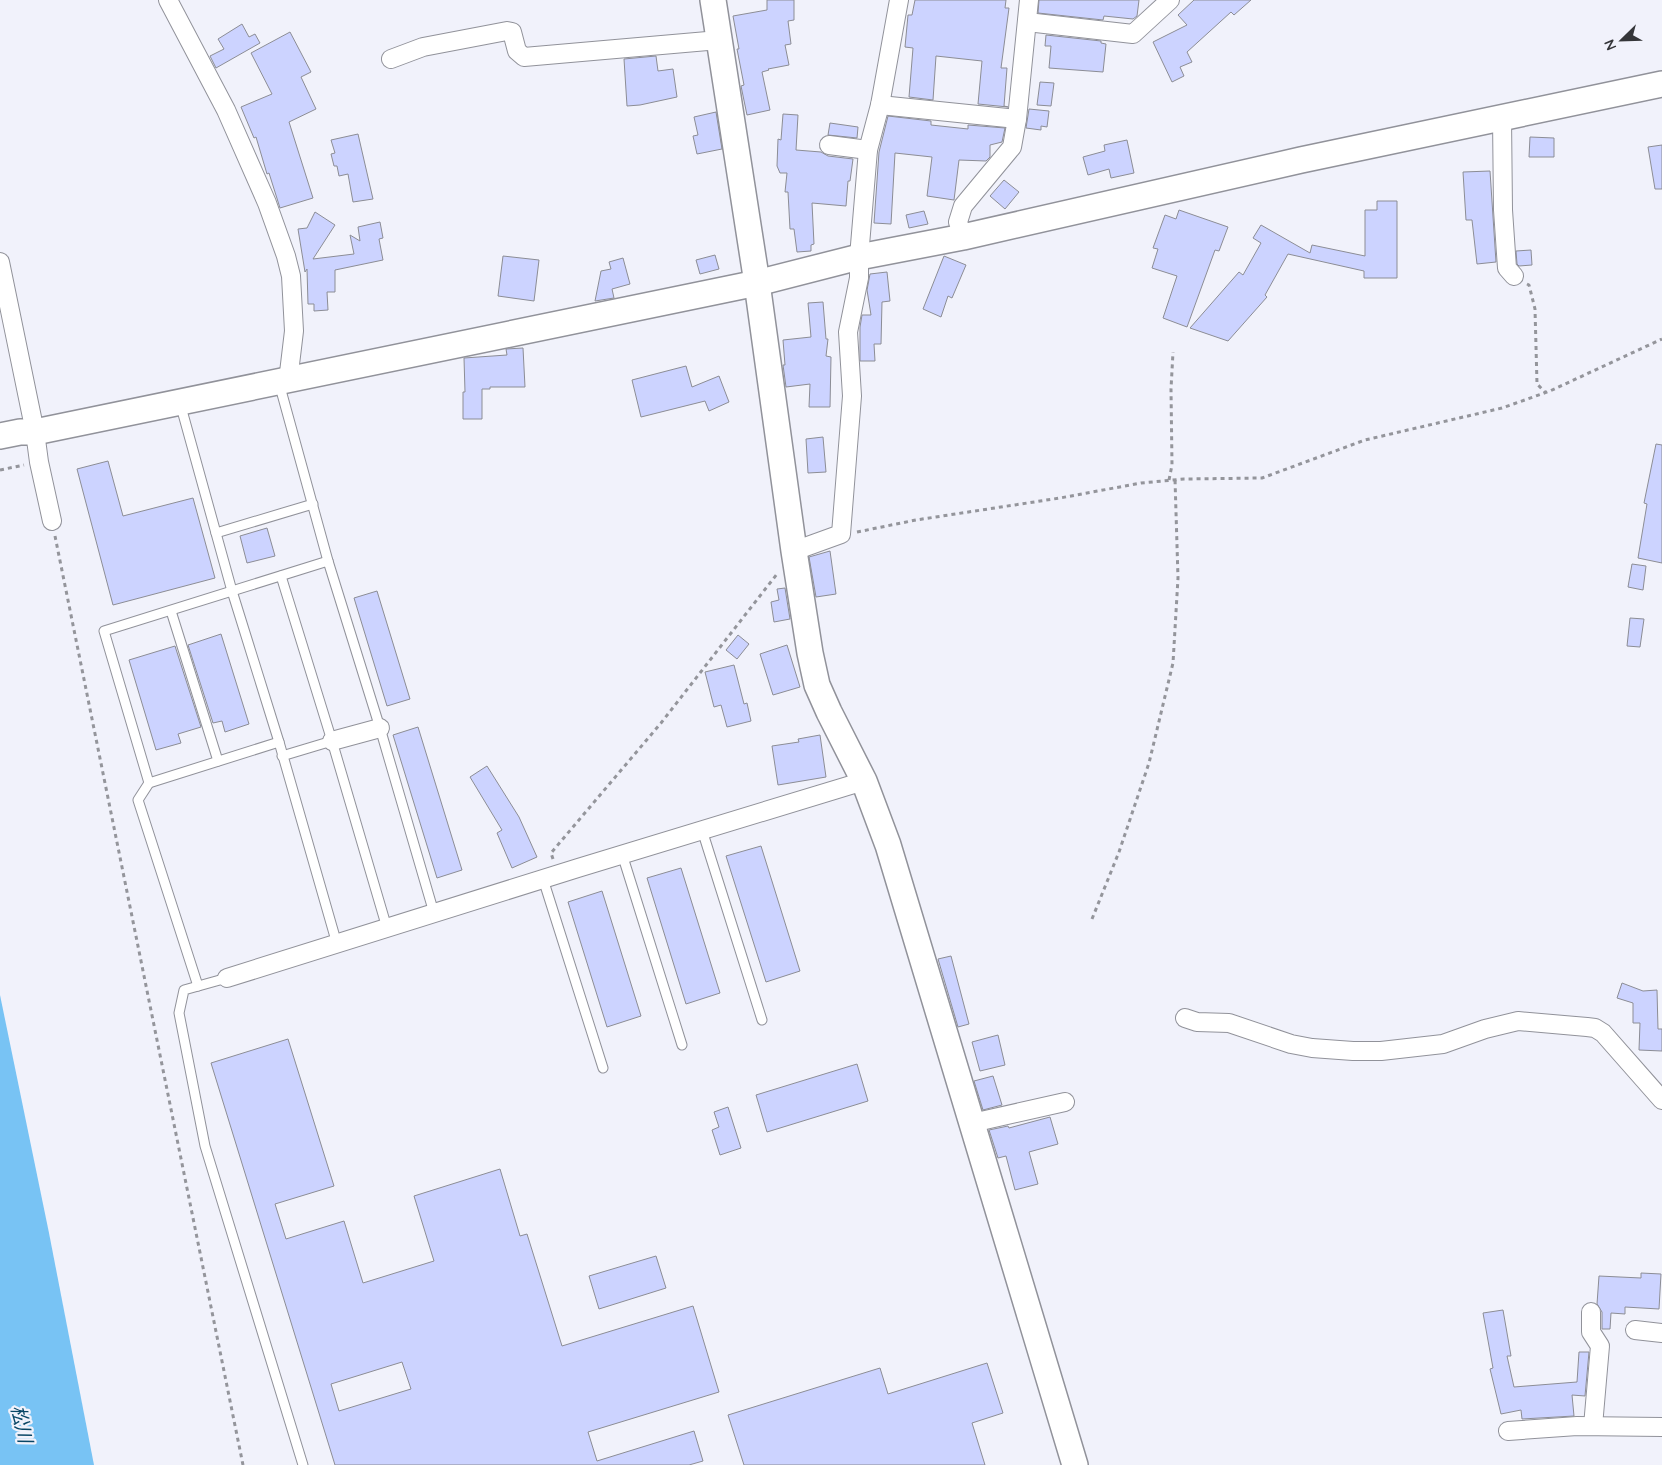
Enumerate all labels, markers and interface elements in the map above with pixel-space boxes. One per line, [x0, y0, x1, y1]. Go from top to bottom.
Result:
north arrow [1597, 15, 1647, 65]
text: N [1600, 37, 1620, 53]
water label: 松川 [6, 1403, 38, 1447]

